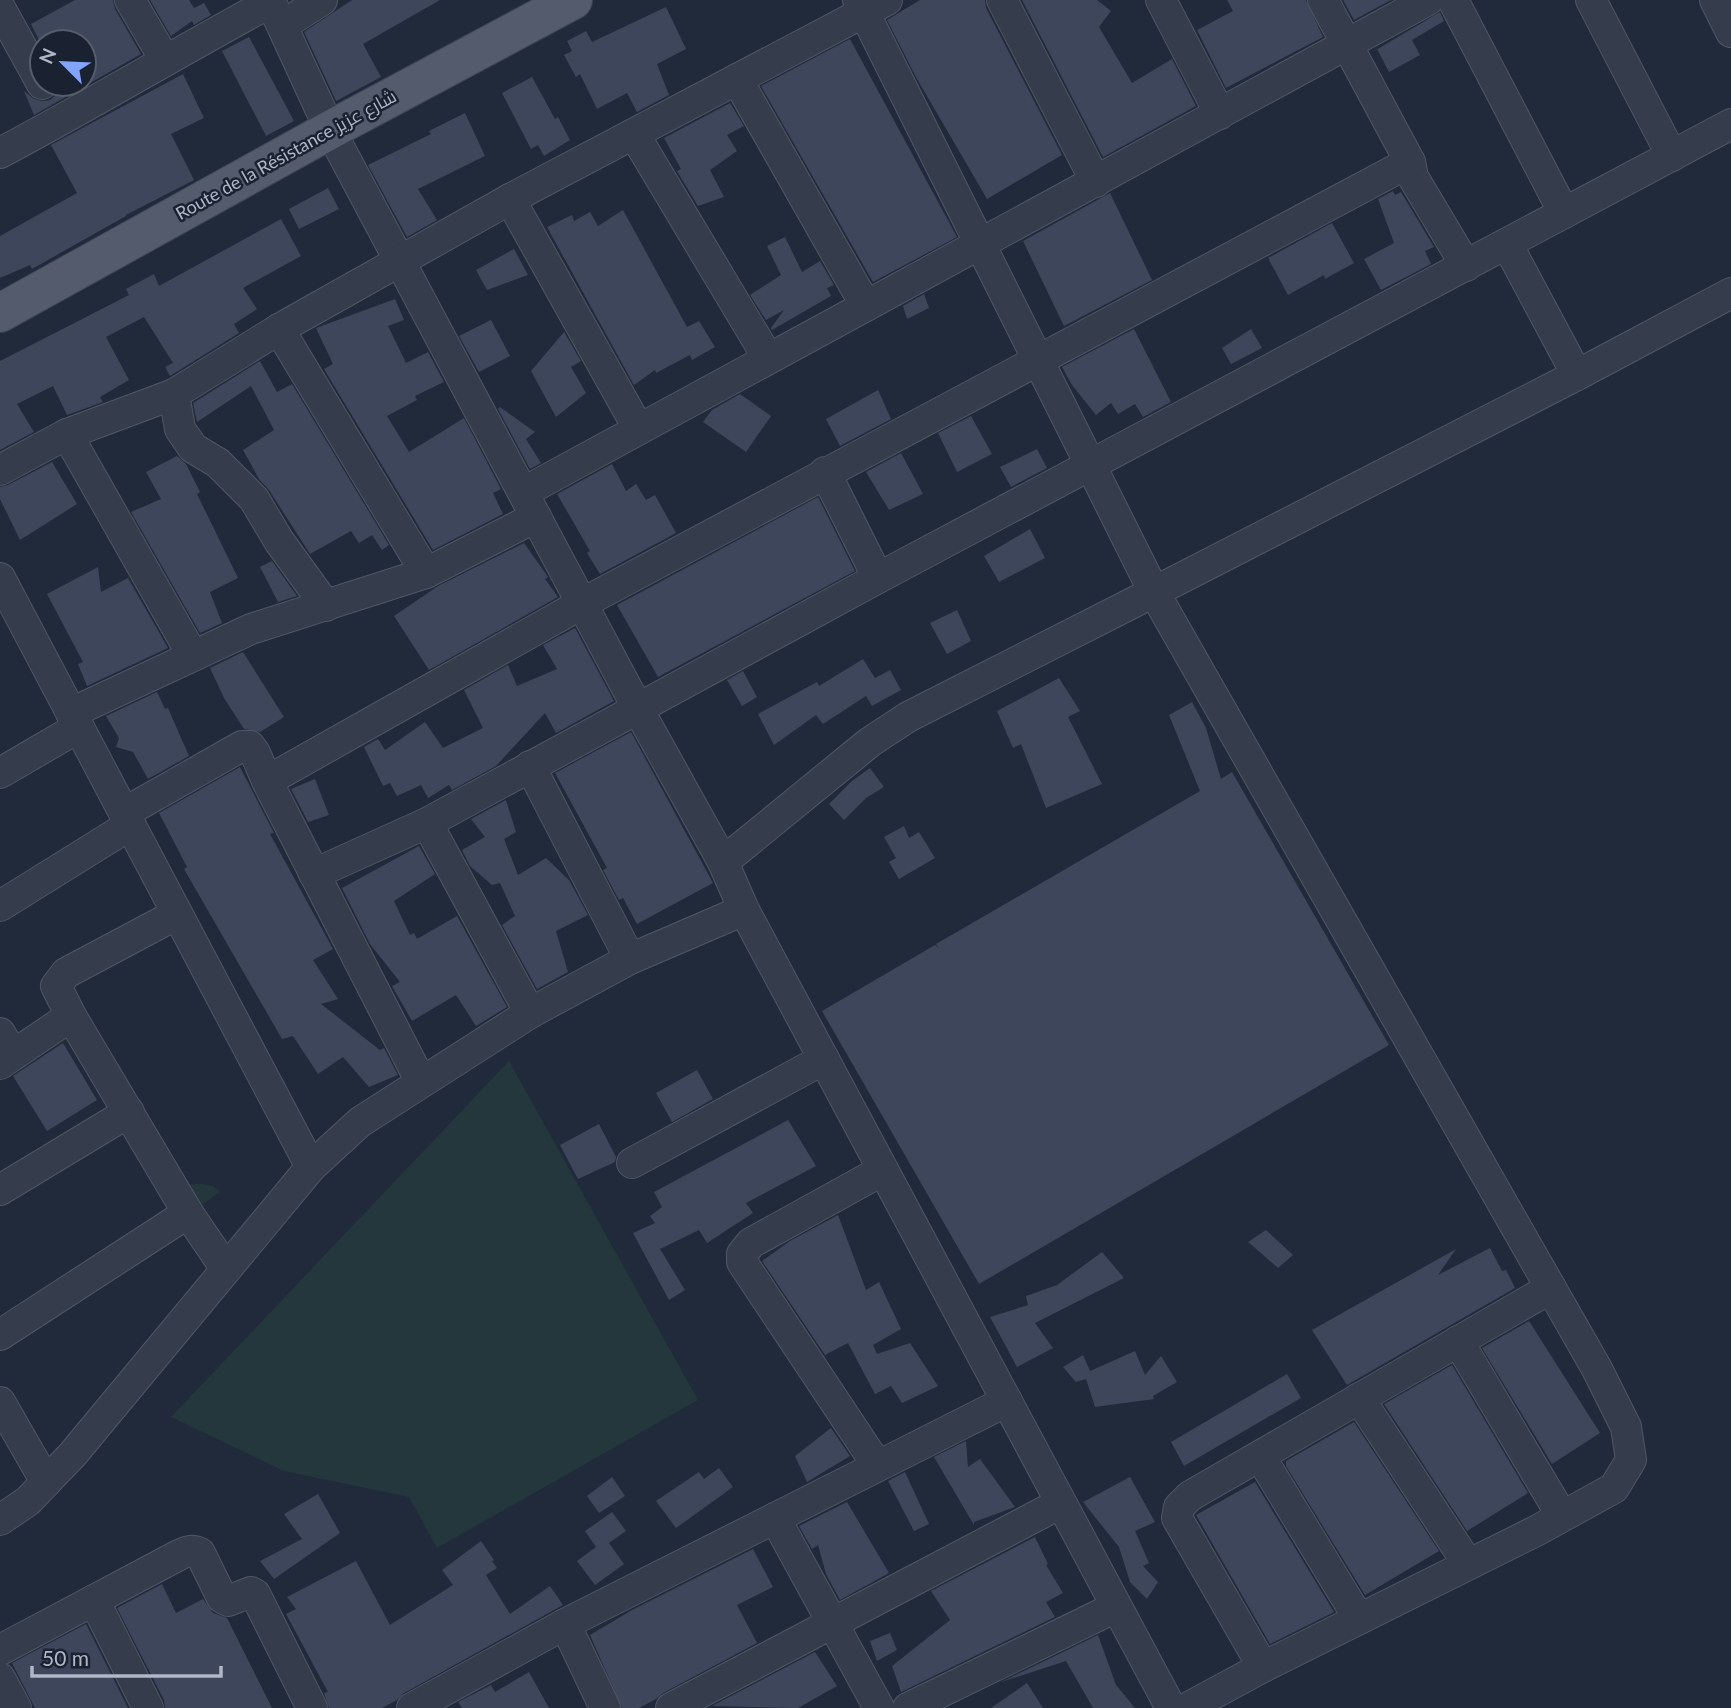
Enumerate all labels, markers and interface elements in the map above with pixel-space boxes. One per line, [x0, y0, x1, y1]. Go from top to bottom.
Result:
north arrow [28, 28, 98, 98]
text: N [34, 45, 60, 67]
street label: Route de la Résistance شارع عزيز [171, 84, 401, 226]
scale bar [32, 1634, 220, 1678]
text: 50 m [42, 1645, 89, 1670]

